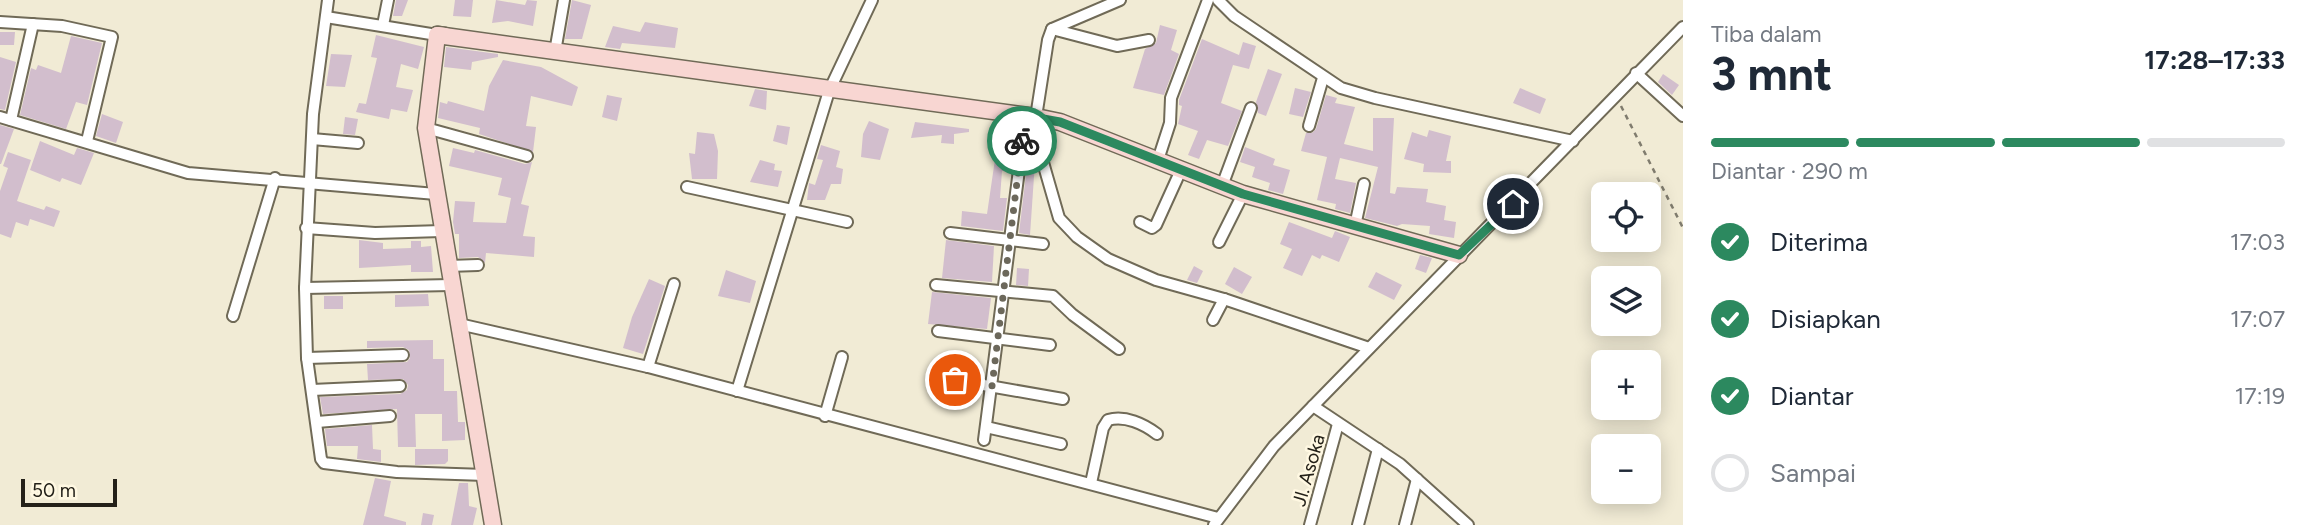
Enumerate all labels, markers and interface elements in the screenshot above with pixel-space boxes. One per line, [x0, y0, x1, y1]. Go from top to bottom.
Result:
text: Tiba dalam [1711, 20, 1822, 48]
text: 17:28–17:33 [2144, 44, 2285, 76]
text: 3 mnt [1711, 46, 1832, 102]
courier [987, 106, 1057, 176]
icon: bike [1003, 122, 1041, 160]
text: Diantar · 290 m [1711, 157, 1868, 185]
pin [1483, 174, 1543, 234]
map controls [1591, 182, 1661, 504]
button: locate [1591, 182, 1661, 252]
icon: home [1494, 185, 1532, 223]
icon: check [1711, 223, 1749, 261]
text: Diterima [1770, 226, 1868, 258]
text: 17:03 [2230, 228, 2285, 256]
button: layers [1591, 266, 1661, 336]
icon: check [1711, 300, 1749, 338]
text: Disiapkan [1770, 303, 1881, 335]
text: 17:07 [2230, 305, 2285, 333]
pin [925, 350, 985, 410]
button: + [1591, 350, 1661, 420]
icon: bag [936, 361, 974, 399]
icon: check [1711, 377, 1749, 415]
text: Diantar [1770, 380, 1854, 412]
text: 17:19 [2235, 382, 2285, 410]
street label: Jl. Asoka [1287, 431, 1330, 509]
button: − [1591, 434, 1661, 504]
text: Sampai [1770, 457, 1856, 489]
scale bar [21, 476, 117, 508]
text: 50 m [32, 479, 76, 502]

